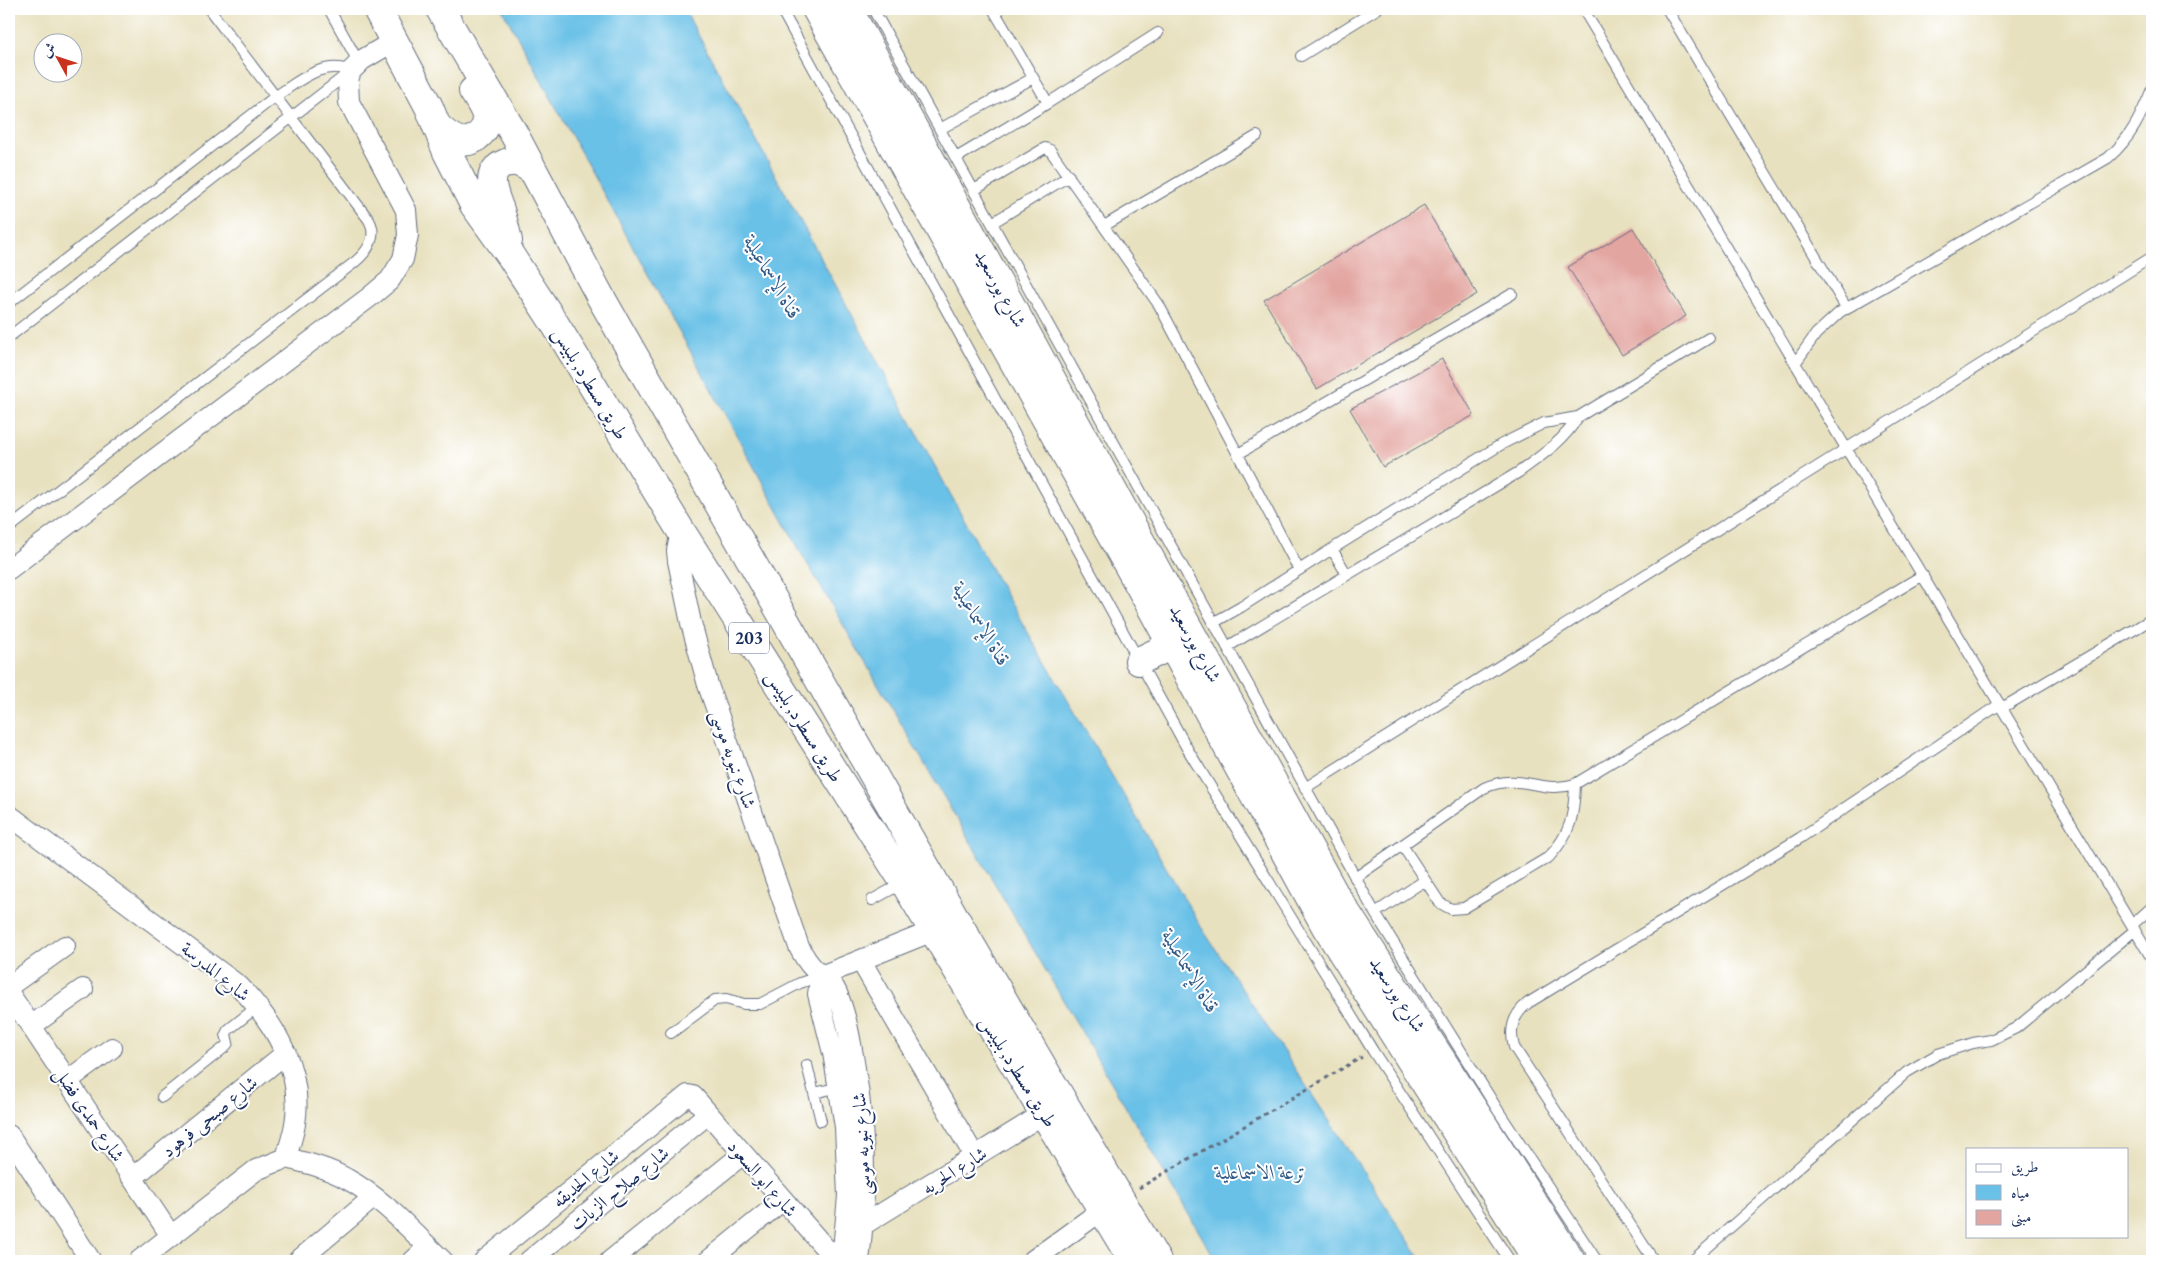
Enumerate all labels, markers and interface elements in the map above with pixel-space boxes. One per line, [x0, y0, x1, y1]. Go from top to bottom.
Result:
north arrow [32, 32, 82, 82]
text: ش [37, 38, 59, 61]
water label: قناة الإسماعيلية [735, 229, 808, 325]
street label: شارع بورسعيد [966, 245, 1032, 333]
street label: طريق مسطرد, بلبيس [547, 322, 634, 444]
water label: قناة الإسماعيلية [944, 576, 1017, 672]
street label: شارع بورسعيد [1161, 600, 1227, 688]
road number: 203 [729, 622, 769, 654]
street label: طريق مسطرد, بلبيس [760, 666, 849, 787]
street label: شارع نبويه موسى [702, 706, 762, 813]
water label: قناة الإسماعيلية [1153, 923, 1226, 1019]
street label: شارع المدرسة [174, 936, 255, 1009]
street label: شارع بورسعيد [1361, 951, 1431, 1039]
street label: طريق مسطرد, بلبيس [974, 1011, 1063, 1132]
street label: شارع حمدى فضل [46, 1062, 131, 1168]
street label: شارع صبحى فرهود [156, 1070, 265, 1165]
street label: شارع نبويه موسى [846, 1092, 880, 1196]
street label: شارع ابو السعود [720, 1134, 803, 1224]
street label: شارع صلاح الزيات [564, 1141, 677, 1240]
street label: شارع الحريه [917, 1141, 993, 1203]
street label: شارع الحديقه [546, 1144, 626, 1216]
legend [1966, 1148, 2128, 1238]
text: طريق [2011, 1157, 2038, 1177]
water label: ترعة الاسماعلية [1213, 1159, 1307, 1185]
text: مياه [2011, 1183, 2029, 1202]
text: مبنى [2011, 1207, 2031, 1228]

